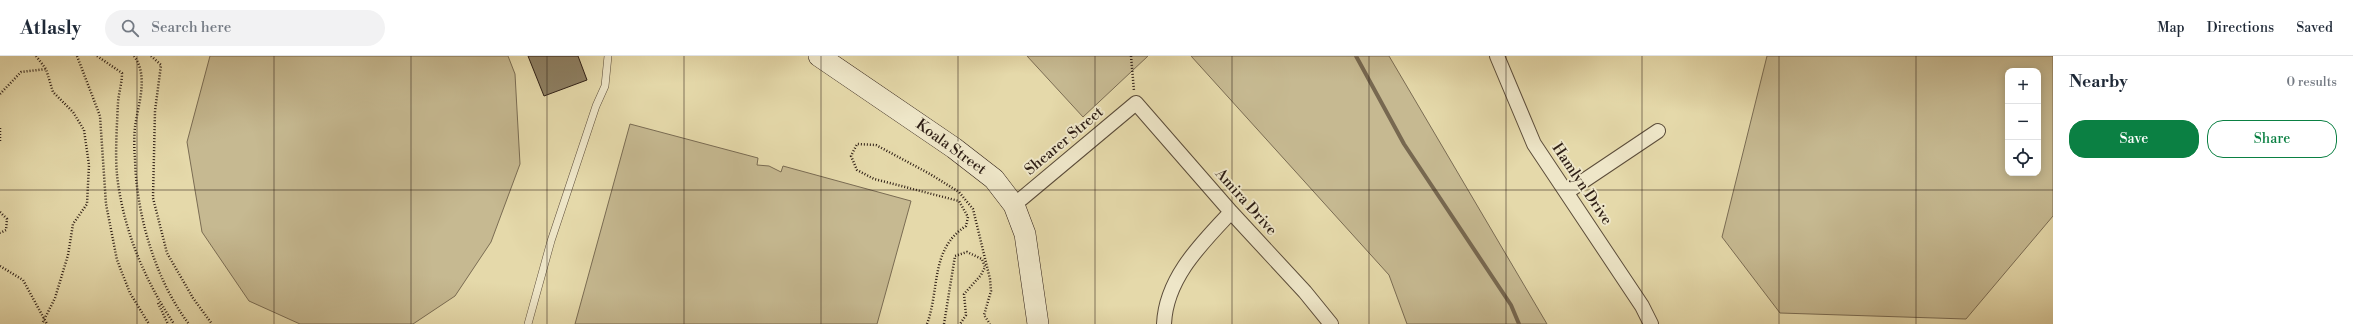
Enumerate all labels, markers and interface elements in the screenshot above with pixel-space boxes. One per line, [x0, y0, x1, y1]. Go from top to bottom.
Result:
search box [105, 10, 385, 46]
text: Atlasly [20, 16, 81, 40]
icon: search [119, 17, 141, 39]
text: Search here [151, 18, 231, 37]
text: Map [2157, 19, 2185, 37]
text: Directions [2207, 19, 2274, 37]
text: Saved [2296, 19, 2333, 37]
map controls [2005, 68, 2041, 176]
button: + [2005, 68, 2041, 104]
text: Nearby [2069, 71, 2128, 93]
text: 0 results [2286, 74, 2337, 90]
street label: Shearer Street [1021, 102, 1108, 179]
button: − [2005, 104, 2041, 140]
street label: Koala Street [912, 115, 991, 179]
button: Save [2069, 120, 2199, 158]
button: Share [2207, 120, 2337, 158]
street label: Hamlyn Drive [1548, 139, 1616, 229]
button: locate [2005, 140, 2041, 176]
street label: Amira Drive [1210, 164, 1281, 239]

